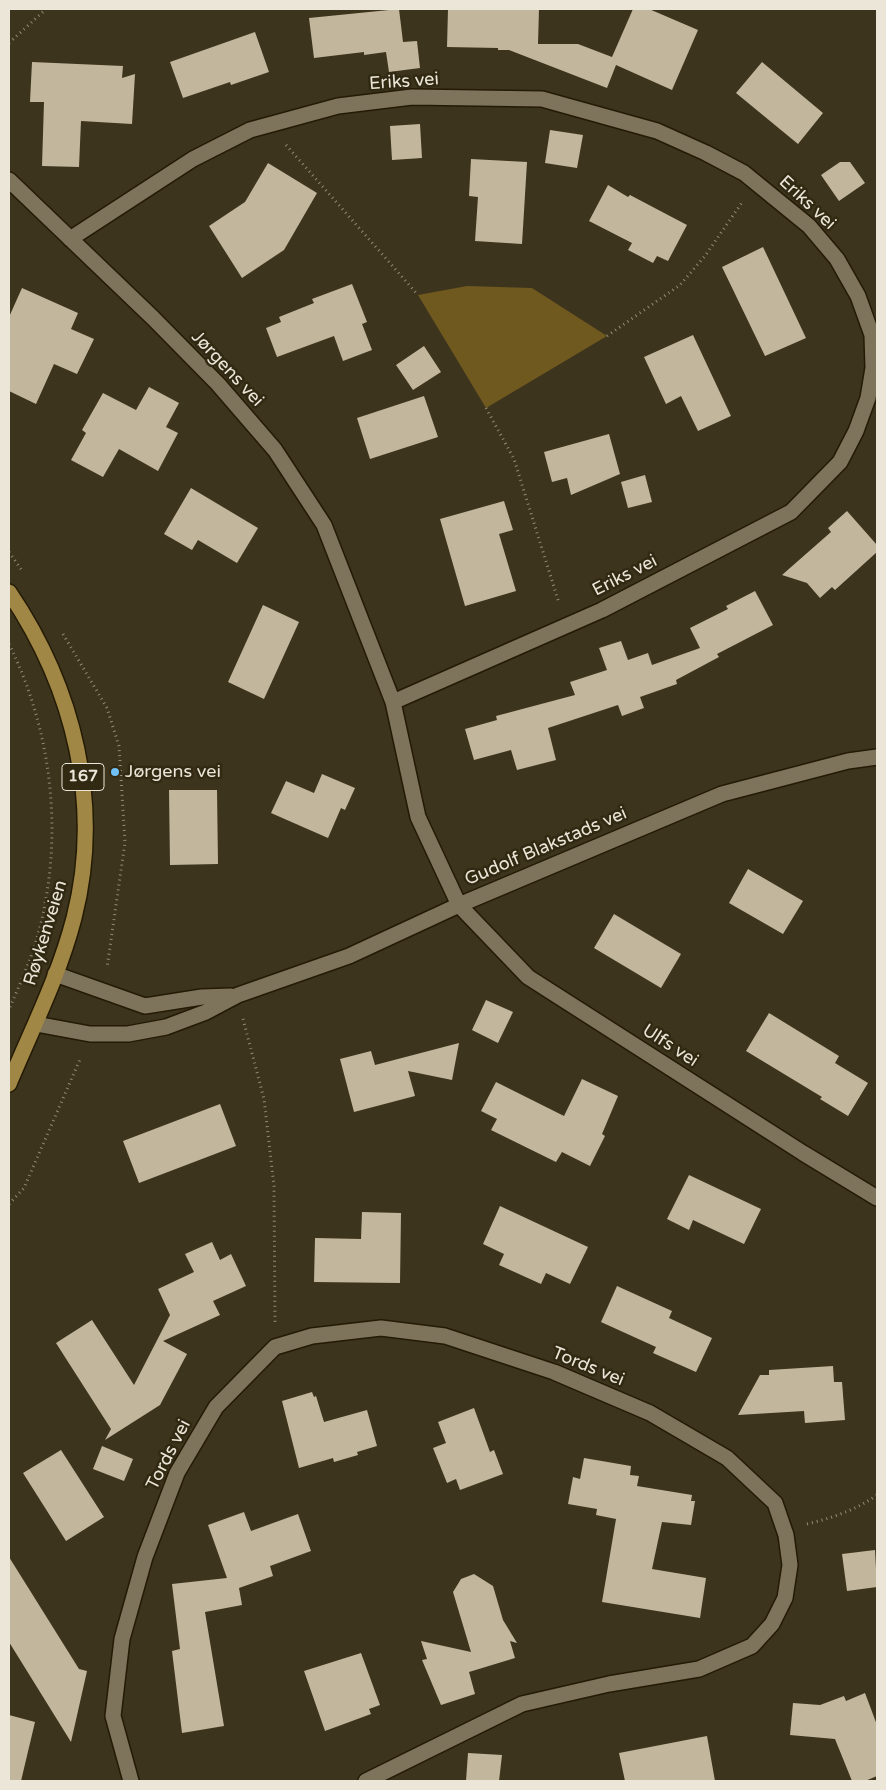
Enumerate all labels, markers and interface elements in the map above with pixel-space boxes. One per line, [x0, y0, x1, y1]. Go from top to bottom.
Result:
street label: Eriks vei [368, 69, 440, 95]
street label: Eriks vei [774, 171, 840, 235]
street label: Jørgens vei [186, 327, 268, 411]
street label: Eriks vei [589, 551, 661, 601]
place label: Jørgens vei [125, 761, 221, 783]
road number: 167 [62, 764, 104, 790]
marker: Jørgens vei [109, 766, 121, 778]
street label: Gudolf Blakstads vei [462, 803, 630, 891]
street label: Røykenveien [20, 878, 72, 988]
street label: Ulfs vei [638, 1020, 702, 1072]
street label: Tords vei [549, 1343, 627, 1391]
street label: Tords vei [142, 1416, 196, 1494]

